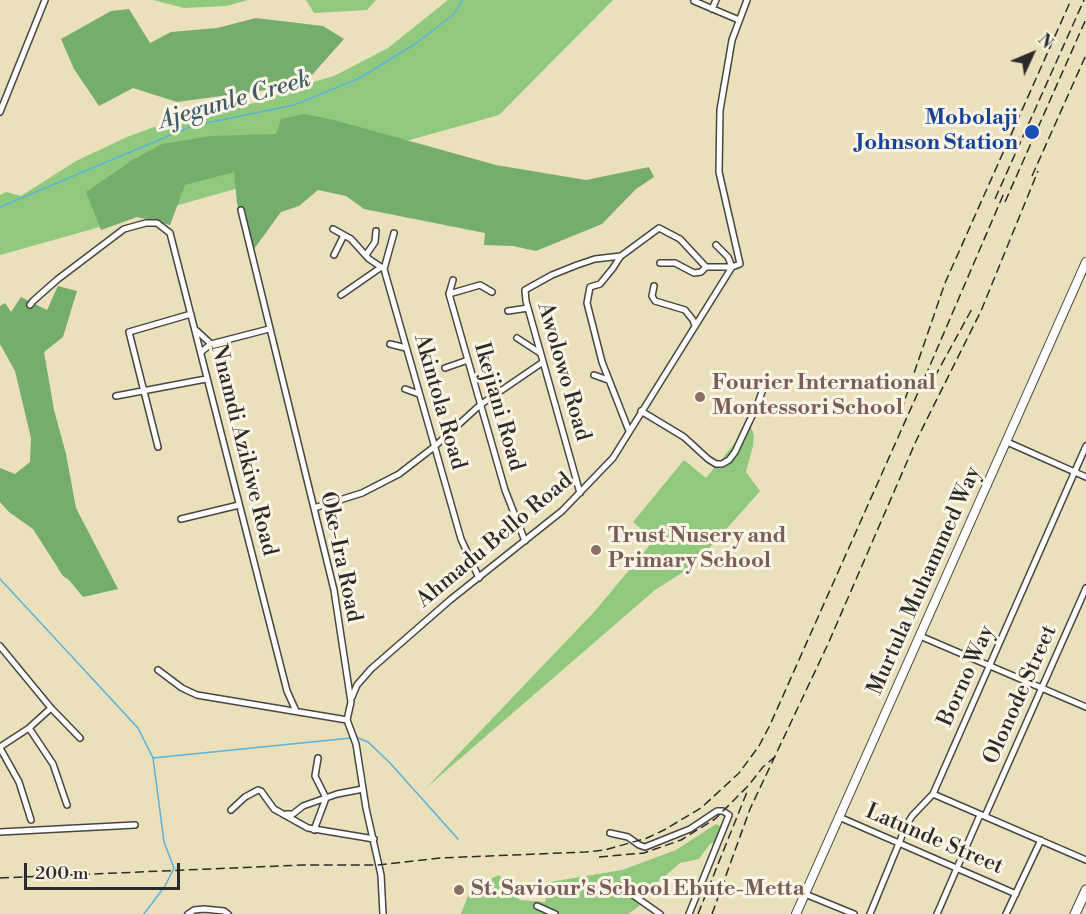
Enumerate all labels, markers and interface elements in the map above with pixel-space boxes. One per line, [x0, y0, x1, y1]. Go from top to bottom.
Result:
north arrow [1002, 24, 1062, 84]
text: N [1033, 30, 1057, 53]
water label: Ajegunle Creek [156, 66, 314, 136]
place label: Mobolaji Johnson Station [856, 106, 1018, 158]
marker: Mobolaji Johnson Station [1023, 123, 1041, 141]
street label: Awolowo Road [531, 300, 595, 444]
street label: Akintola Road [407, 331, 471, 473]
street label: Ikejiani Road [467, 340, 529, 474]
street label: Nnamdi Azikiwe Road [204, 341, 282, 559]
place label: Fourier International Montessori School [712, 371, 936, 422]
marker: Fourier International Montessori School [693, 390, 707, 404]
street label: Murtula Muhammed Way [863, 462, 987, 700]
street label: Ahmadu Bello Road [412, 468, 578, 614]
street label: Oke-Ira Road [313, 489, 367, 625]
place label: Trust Nusery and Primary School [608, 524, 786, 576]
marker: Trust Nusery and Primary School [589, 543, 603, 557]
street label: Borno Way [933, 621, 1001, 731]
street label: Olonode Street [979, 621, 1063, 769]
street label: Latunde Street [861, 799, 1007, 881]
scale bar [27, 851, 183, 889]
text: 200 m [35, 862, 89, 885]
place label: St. Saviour's School Ebute-Metta [471, 877, 805, 903]
marker: St. Saviour's School Ebute-Metta [452, 883, 466, 897]

